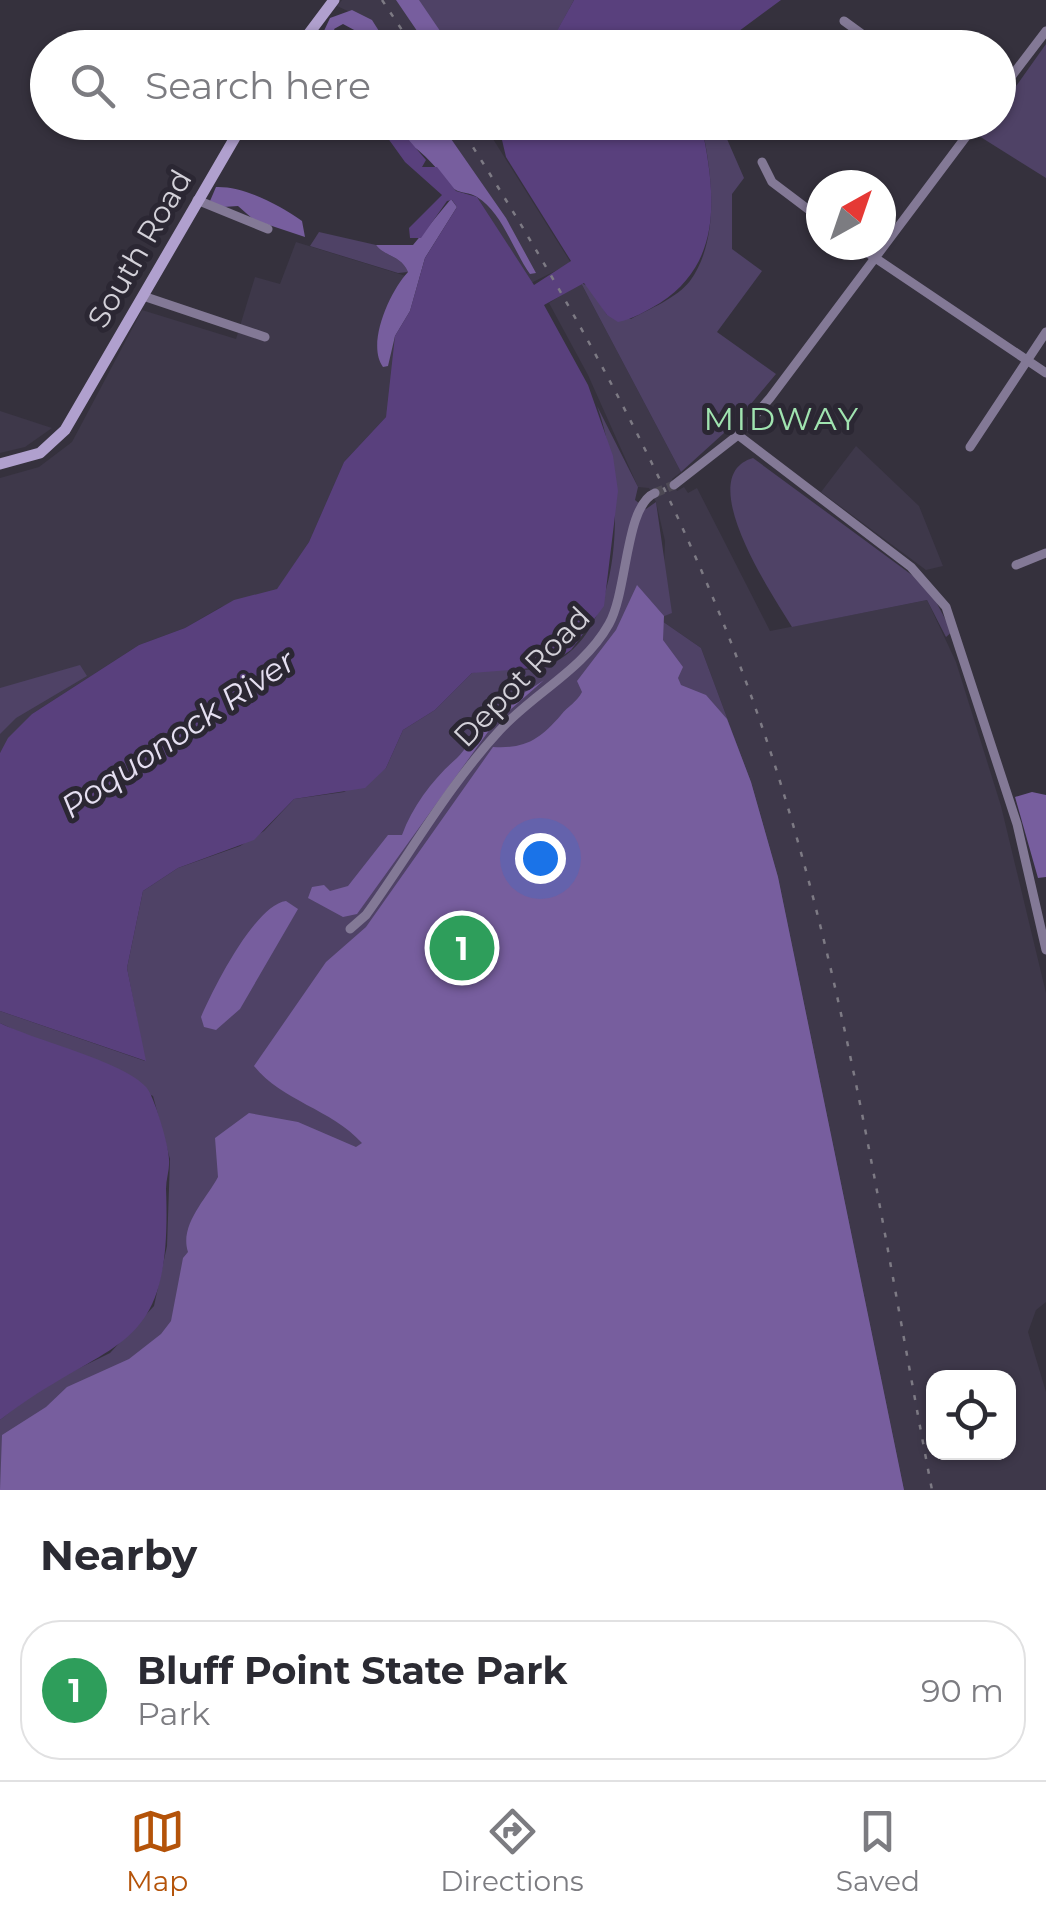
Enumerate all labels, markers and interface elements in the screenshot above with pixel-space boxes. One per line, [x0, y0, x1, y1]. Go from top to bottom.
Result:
search box [30, 30, 1016, 140]
icon: search [65, 58, 120, 113]
text: Search here [145, 62, 371, 109]
street label: South Road [79, 163, 200, 334]
north arrow [806, 170, 896, 260]
district label: MIDWAY [703, 399, 861, 438]
street label: Depot Road [446, 599, 598, 754]
water label: Poquonock River [53, 640, 303, 826]
your location [515, 833, 566, 884]
pin: 1 [430, 910, 494, 986]
map controls [926, 1370, 1016, 1460]
button: locate [926, 1370, 1016, 1460]
text: Nearby [40, 1529, 197, 1581]
text: Bluff Point State Park [137, 1647, 567, 1694]
text: 1 [68, 1671, 81, 1710]
text: 90 m [921, 1671, 1004, 1710]
text: Park [137, 1694, 210, 1733]
tab: Map [126, 1804, 188, 1898]
tab: Directions [440, 1804, 584, 1898]
tab: Saved [836, 1804, 920, 1898]

